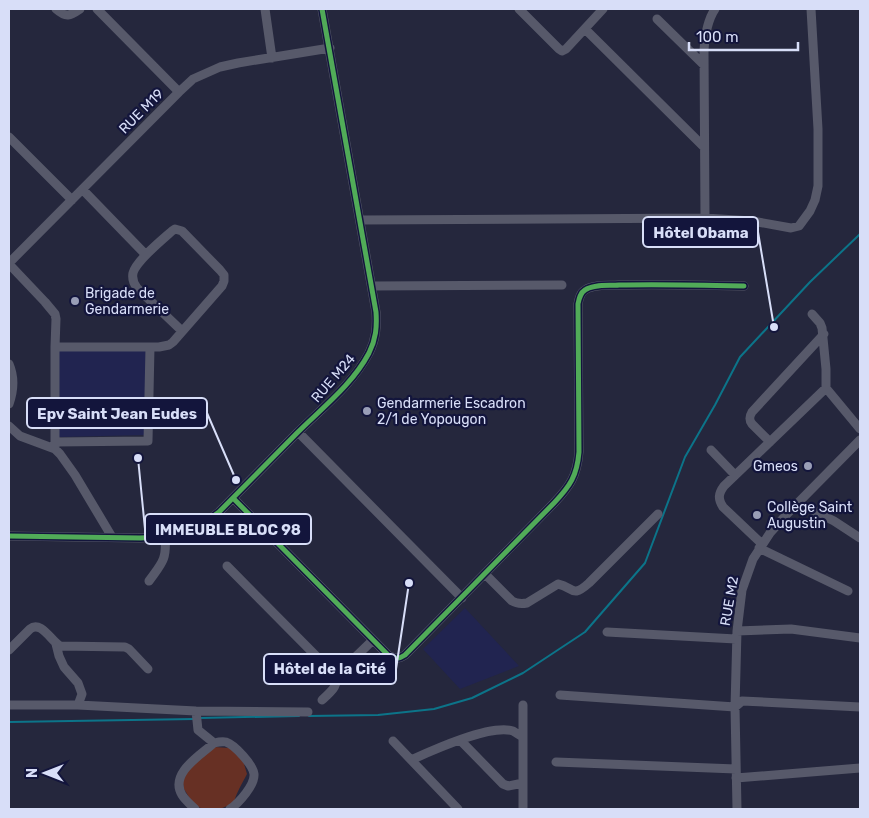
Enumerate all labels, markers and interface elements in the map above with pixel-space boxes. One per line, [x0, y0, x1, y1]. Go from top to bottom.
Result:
scale bar [689, 20, 798, 52]
text: 100 m [696, 28, 738, 46]
street label: RUE M19 [115, 85, 167, 137]
callout: Hôtel Obama [643, 217, 758, 247]
text: Hôtel Obama [653, 224, 749, 242]
place label: Brigade de Gendarmerie [85, 285, 169, 318]
marker: Brigade de Gendarmerie [69, 295, 81, 307]
street label: RUE M24 [308, 350, 359, 406]
place label: Gendarmerie Escadron 2/1 de Yopougon [377, 395, 526, 428]
callout: Epv Saint Jean Eudes [27, 398, 207, 428]
text: Epv Saint Jean Eudes [37, 405, 197, 423]
marker: Gendarmerie Escadron 2/1 de Yopougon [361, 405, 373, 417]
place label: Gmeos [753, 458, 798, 475]
marker: Gmeos [802, 460, 814, 472]
place label: Collège Saint Augustin [767, 499, 853, 532]
marker: Collège Saint Augustin [751, 509, 763, 521]
callout: IMMEUBLE BLOC 98 [145, 514, 311, 544]
text: IMMEUBLE BLOC 98 [155, 521, 301, 539]
street label: RUE M2 [717, 575, 742, 627]
callout: Hôtel de la Cité [264, 654, 396, 684]
text: Hôtel de la Cité [274, 660, 386, 678]
north arrow [20, 748, 70, 798]
text: N [24, 768, 41, 778]

